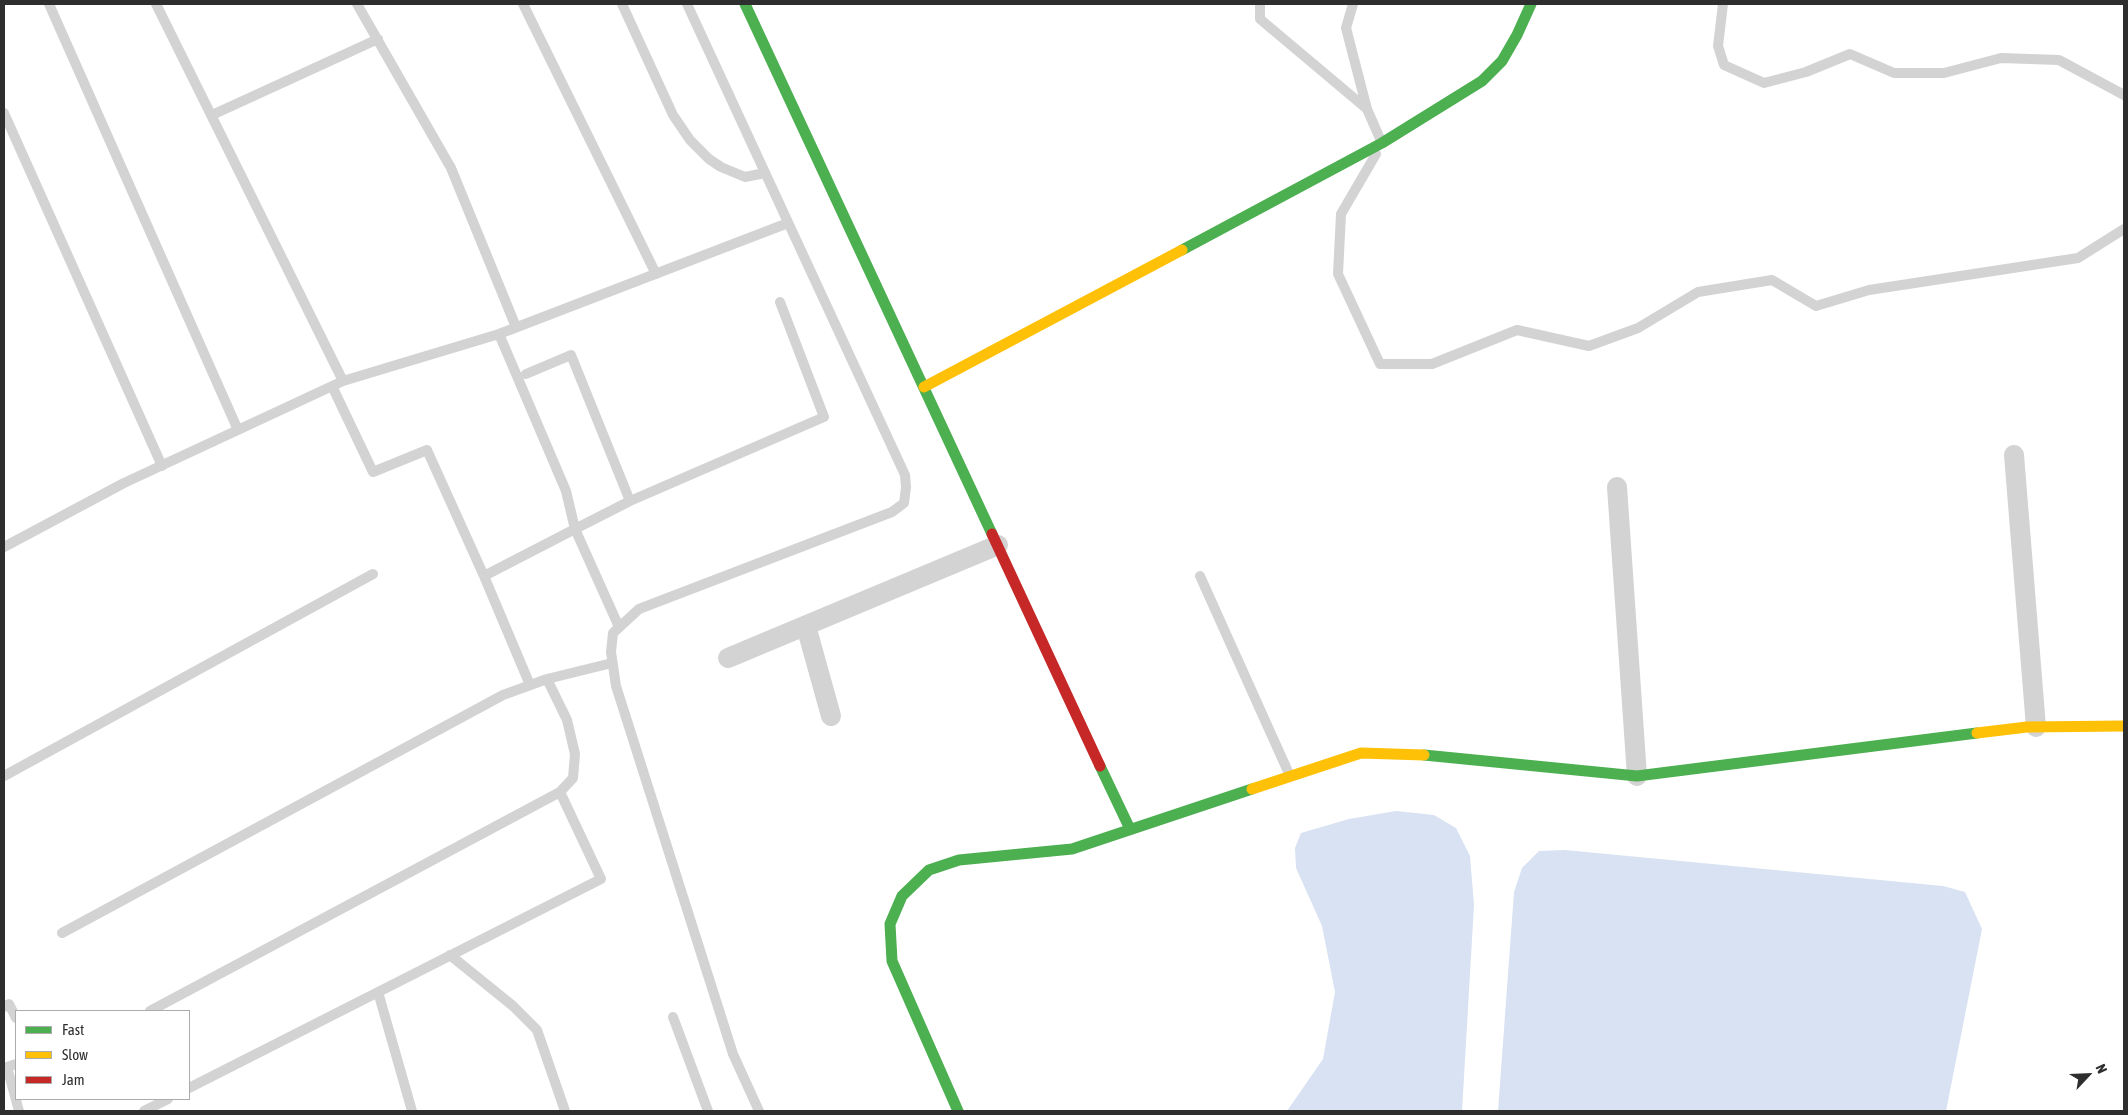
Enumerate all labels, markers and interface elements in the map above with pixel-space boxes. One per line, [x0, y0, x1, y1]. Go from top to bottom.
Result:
legend [15, 1010, 190, 1100]
text: Fast [62, 1021, 84, 1038]
text: Slow [62, 1046, 88, 1063]
north arrow [2063, 1050, 2113, 1100]
text: N [2093, 1062, 2111, 1076]
text: Jam [62, 1071, 85, 1088]

